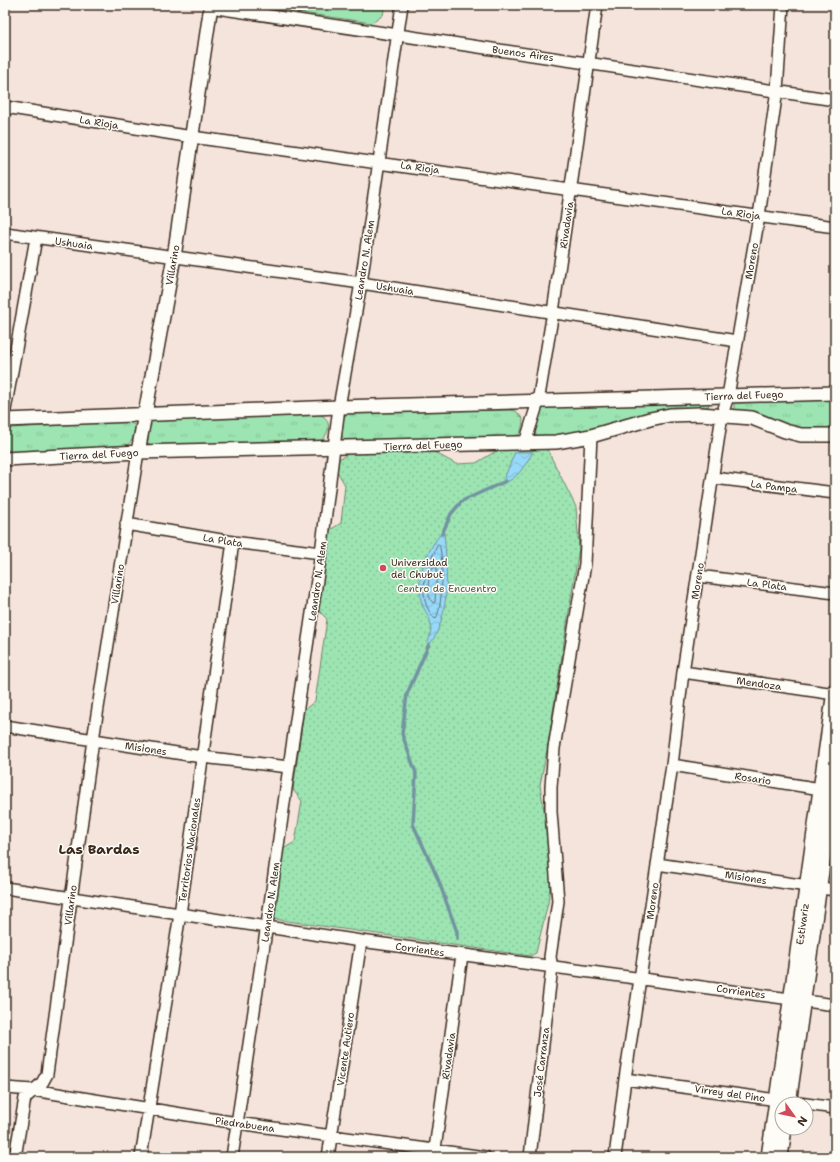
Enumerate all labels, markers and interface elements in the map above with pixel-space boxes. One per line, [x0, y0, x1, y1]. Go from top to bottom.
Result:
street label: Buenos Aires [491, 43, 555, 64]
street label: La Rioja [78, 113, 120, 132]
street label: La Rioja [400, 158, 441, 177]
street label: Rivadavia [557, 200, 576, 249]
street label: La Rioja [721, 204, 762, 223]
street label: Leandro N. Alem [352, 219, 377, 301]
street label: Ushuaia [54, 234, 94, 253]
street label: Moreno [742, 242, 761, 281]
street label: Villarino [163, 244, 182, 286]
street label: Ushuaia [375, 279, 416, 298]
street label: Tierra del Fuego [704, 388, 784, 403]
street label: Tierra del Fuego [383, 438, 463, 453]
street label: Tierra del Fuego [59, 446, 139, 463]
street label: La Pampa [750, 477, 799, 496]
street label: La Plata [202, 531, 245, 550]
street label: Leandro N. Alem [305, 540, 330, 622]
place label: Universidad del Chubut [391, 556, 448, 581]
street label: Moreno [688, 562, 707, 601]
street label: Villarino [108, 563, 127, 605]
marker: Universidad del Chubut [378, 563, 388, 573]
street label: La Plata [746, 576, 788, 593]
park label: Centro de Encuentro [397, 582, 497, 595]
street label: Mendoza [736, 674, 783, 693]
street label: Misiones [124, 739, 168, 758]
street label: Rosario [734, 769, 772, 788]
street label: Territorios Nacionales [176, 797, 203, 904]
district label: Las Bardas [58, 840, 140, 858]
street label: Leandro N. Alem [258, 861, 283, 943]
street label: Misiones [724, 868, 768, 887]
street label: Moreno [643, 882, 662, 920]
street label: Villarino [61, 884, 80, 926]
street label: Estivariz [793, 902, 812, 946]
street label: Corrientes [395, 940, 445, 959]
street label: Corrientes [716, 982, 766, 1001]
street label: Vicente Autiero [334, 1011, 357, 1087]
street label: José Carranza [531, 1026, 552, 1098]
street label: Rivadavia [439, 1031, 458, 1080]
street label: Virrey del Pino [694, 1082, 766, 1105]
north arrow [774, 1096, 814, 1136]
text: N [793, 1113, 811, 1129]
street label: Piedrabuena [214, 1114, 276, 1135]

